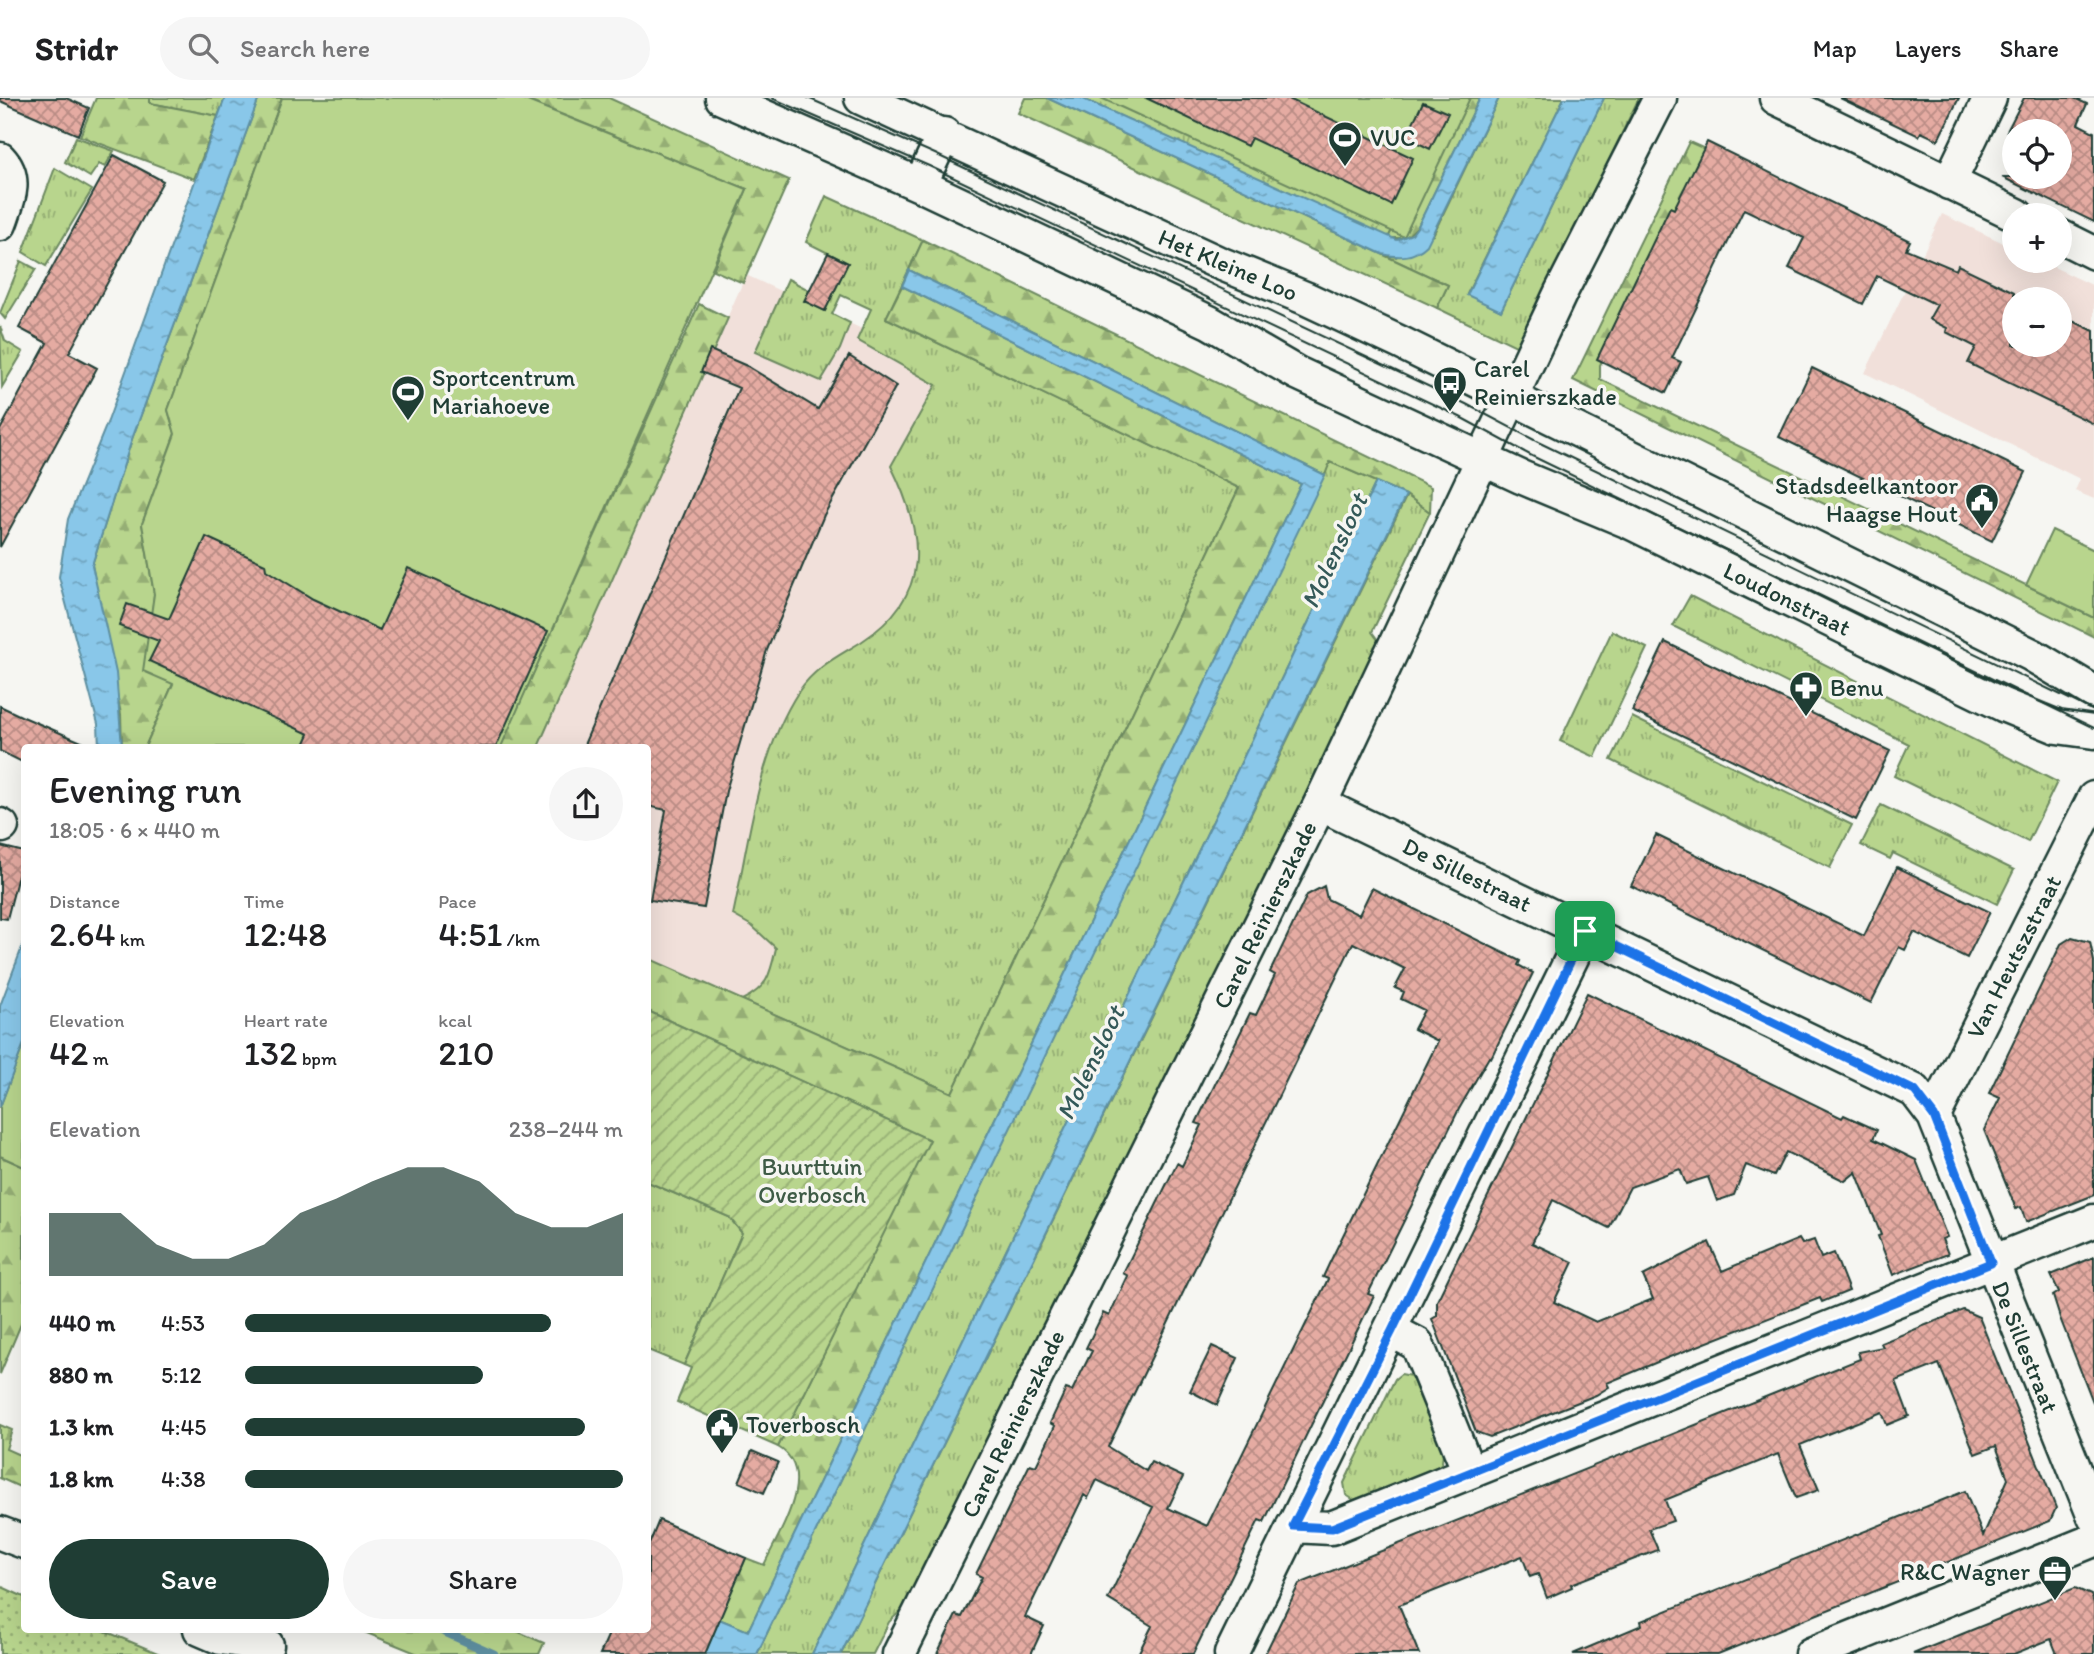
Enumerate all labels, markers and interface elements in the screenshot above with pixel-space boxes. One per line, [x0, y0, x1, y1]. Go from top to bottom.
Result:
search box [160, 17, 650, 80]
text: Stridr [35, 29, 118, 68]
icon: search [184, 29, 222, 67]
text: Search here [240, 32, 370, 64]
text: Map [1813, 34, 1857, 63]
text: Layers [1895, 34, 1962, 63]
text: Share [2000, 34, 2059, 63]
sports icon: VUC [1326, 119, 1364, 168]
map controls [2002, 119, 2072, 357]
button: locate [2002, 119, 2072, 189]
place label: VUC [1370, 123, 1415, 152]
button: + [2002, 203, 2072, 273]
street label: Het Kleine Loo [1154, 222, 1302, 307]
button: − [2002, 287, 2072, 357]
place label: Carel Reinierszkade [1474, 354, 1617, 411]
place label: Sportcentrum Mariahoeve [432, 363, 575, 420]
bus stop icon: Carel Reinierszkade [1431, 364, 1469, 413]
sports icon: Sportcentrum Mariahoeve [389, 373, 427, 422]
place label: Stadsdeelkantoor Haagse Hout [1775, 471, 1958, 528]
public building icon: Stadsdeelkantoor Haagse Hout [1963, 481, 2001, 530]
water label: Molensloot [1294, 487, 1375, 613]
street label: Loudonstraat [1719, 555, 1856, 642]
pharmacy icon: Benu [1787, 669, 1825, 718]
place label: Benu [1830, 673, 1884, 702]
text: Evening run [49, 767, 242, 813]
button: share [549, 767, 623, 841]
text: 18:05 · 6 × 440 m [49, 816, 220, 844]
street label: Carel Reinierszkade [1206, 816, 1323, 1013]
street label: De Sillestraat [1398, 831, 1536, 918]
street label: Van Heutszstraat [1960, 870, 2067, 1043]
text: Distance [49, 890, 120, 913]
text: Time [244, 890, 284, 913]
text: Pace [438, 890, 476, 913]
pin [1555, 901, 1615, 961]
icon: arrive [1566, 912, 1604, 950]
text: 2.64 [49, 913, 116, 955]
text: 12:48 [244, 913, 327, 955]
text: 4:51 [438, 913, 503, 955]
text: km [116, 928, 145, 951]
text: /km [503, 928, 540, 951]
water label: Molensloot [1049, 999, 1132, 1125]
text: Elevation [49, 1009, 125, 1032]
text: Heart rate [244, 1009, 328, 1032]
text: kcal [438, 1009, 472, 1032]
text: 42 [49, 1032, 88, 1074]
text: 132 [244, 1032, 297, 1074]
text: 210 [438, 1032, 495, 1074]
text: m [88, 1047, 109, 1070]
text: bpm [297, 1047, 337, 1070]
text: Elevation [49, 1115, 140, 1143]
text: 238–244 m [509, 1115, 623, 1143]
park label: Buurttuin Overbosch [758, 1152, 866, 1209]
street label: De Sillestraat [1986, 1277, 2065, 1417]
text: 440 m [49, 1309, 115, 1337]
text: 4:53 [161, 1309, 205, 1337]
street label: Carel Reinierszkade [954, 1325, 1071, 1522]
text: 880 m [49, 1361, 113, 1389]
text: 5:12 [161, 1361, 201, 1389]
public building icon: Toverbosch [703, 1406, 741, 1455]
place label: Toverbosch [746, 1410, 860, 1439]
text: 1.3 km [49, 1413, 113, 1441]
text: 4:45 [161, 1413, 206, 1441]
text: 1.8 km [49, 1465, 114, 1493]
text: 4:38 [161, 1465, 206, 1493]
button: Save [49, 1539, 329, 1619]
button: Share [343, 1539, 623, 1619]
office icon: R&C Wagner [2036, 1553, 2074, 1602]
place label: R&C Wagner [1900, 1557, 2030, 1586]

